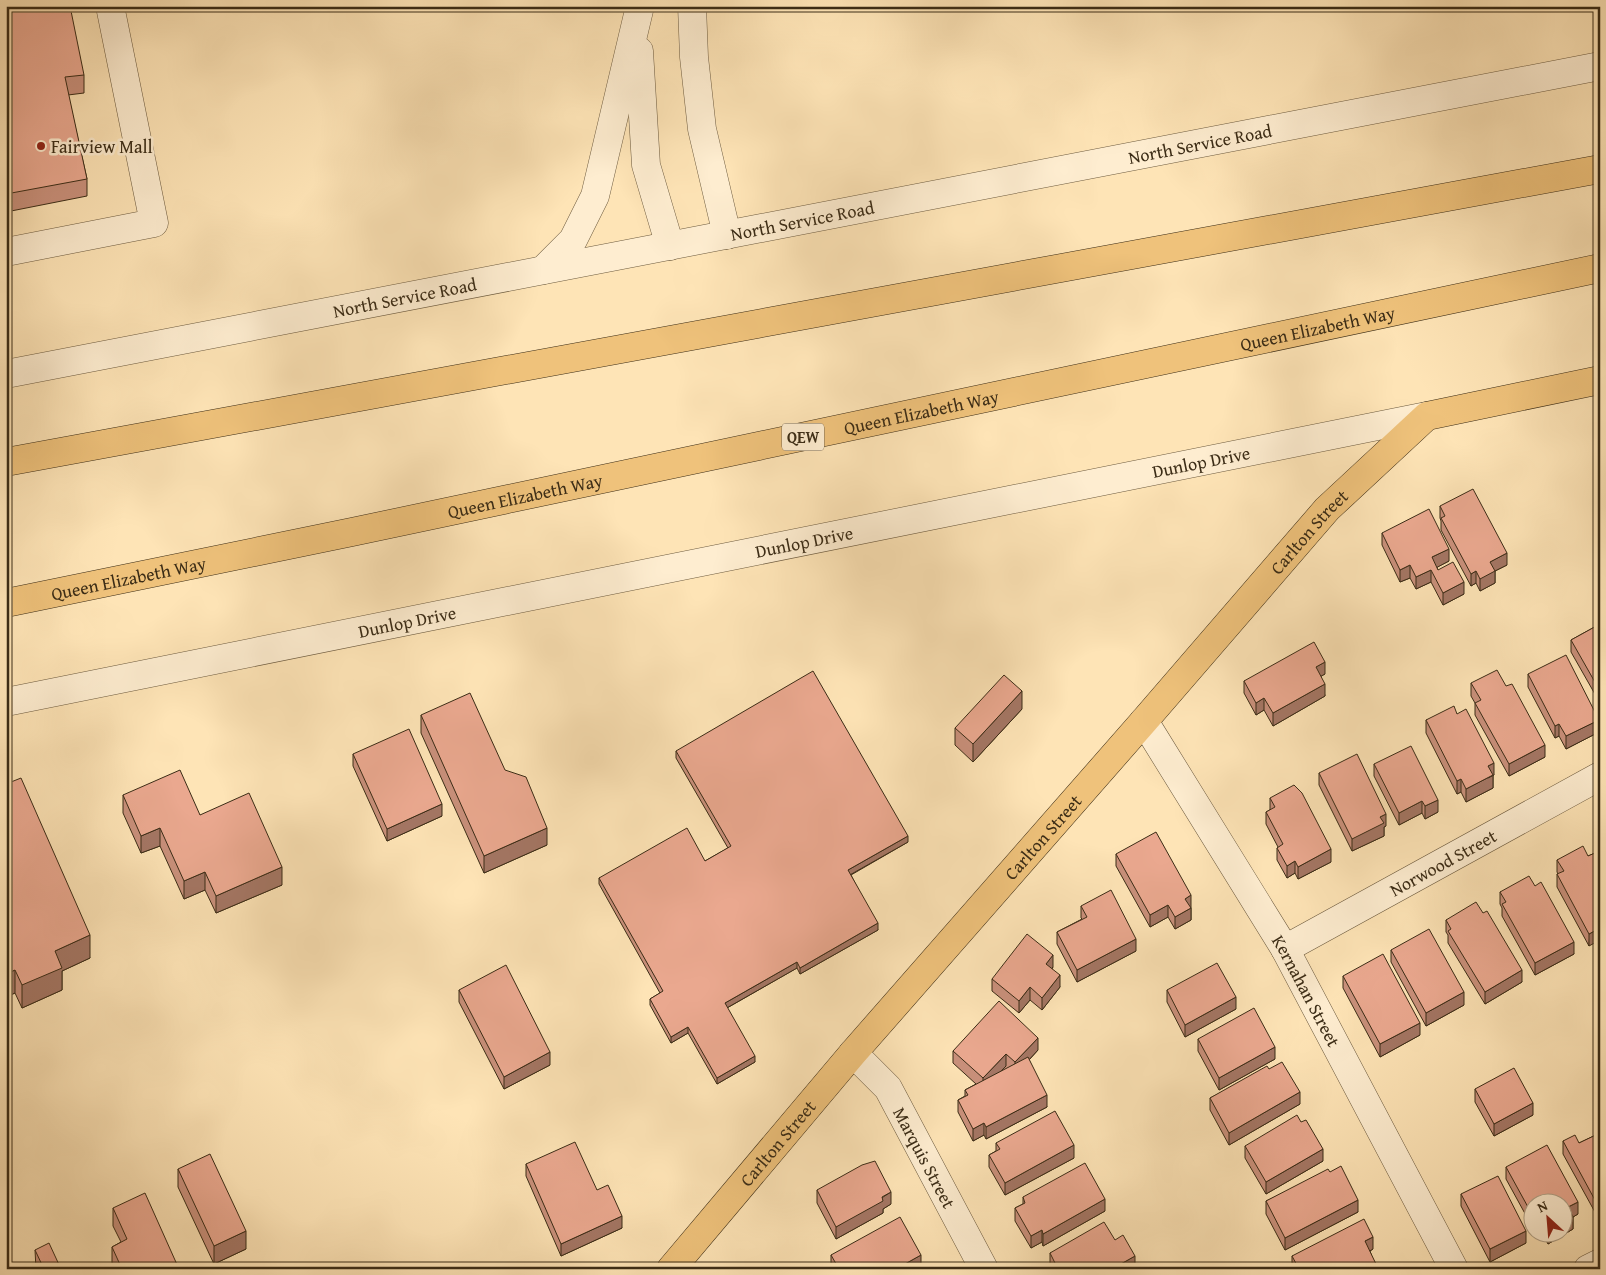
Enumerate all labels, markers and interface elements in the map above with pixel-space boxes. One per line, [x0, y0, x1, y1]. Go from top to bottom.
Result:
street label: North Service Road [1126, 116, 1274, 170]
place label: Fairview Mall [51, 133, 153, 160]
marker: Fairview Mall [35, 140, 47, 152]
street label: North Service Road [728, 193, 877, 247]
street label: North Service Road [331, 270, 479, 324]
street label: Queen Elizabeth Way [1238, 298, 1397, 357]
street label: Queen Elizabeth Way [841, 382, 1001, 441]
road number: QEW [782, 424, 824, 451]
street label: Dunlop Drive [1150, 438, 1252, 484]
street label: Queen Elizabeth Way [445, 466, 605, 525]
street label: Carlton Street [1263, 482, 1354, 580]
street label: Dunlop Drive [753, 518, 855, 564]
street label: Queen Elizabeth Way [49, 549, 208, 607]
street label: Dunlop Drive [356, 598, 458, 644]
street label: Carlton Street [997, 788, 1088, 886]
street label: Norwood Street [1384, 822, 1502, 903]
street label: Kernahan Street [1266, 929, 1348, 1052]
street label: Carlton Street [733, 1093, 822, 1192]
street label: Marquis Street [887, 1102, 963, 1213]
north arrow [1524, 1192, 1574, 1242]
text: N [1534, 1195, 1551, 1217]

